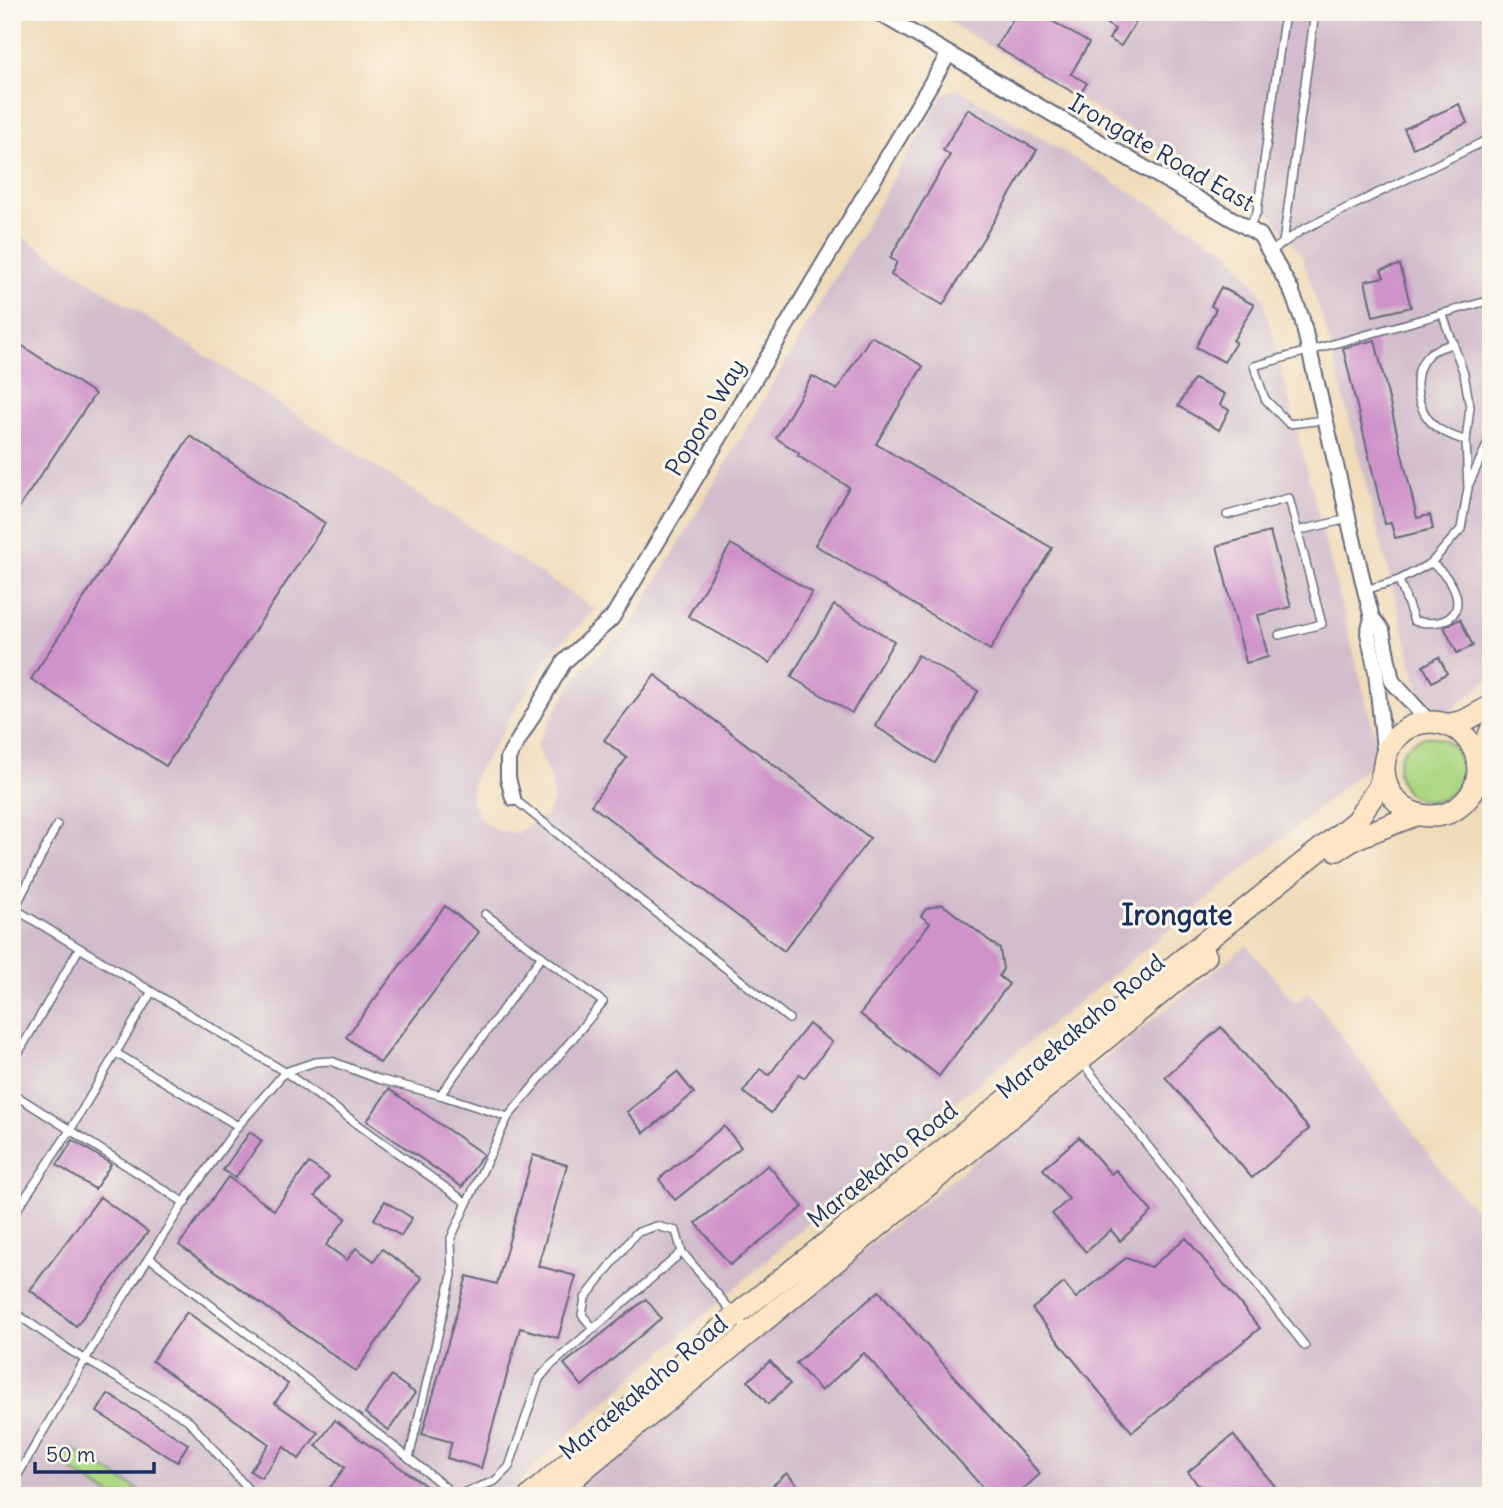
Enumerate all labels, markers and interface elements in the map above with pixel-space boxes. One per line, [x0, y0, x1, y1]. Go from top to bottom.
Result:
street label: Irongate Road East [1064, 87, 1260, 217]
street label: Poporo Way [658, 353, 752, 481]
district label: Irongate [1122, 897, 1232, 933]
street label: Maraekakaho Road [990, 947, 1170, 1105]
street label: Maraekaho Road [801, 1094, 963, 1234]
street label: Maraekakaho Road [553, 1308, 733, 1466]
scale bar [35, 1431, 154, 1475]
text: 50 m [46, 1441, 95, 1468]

